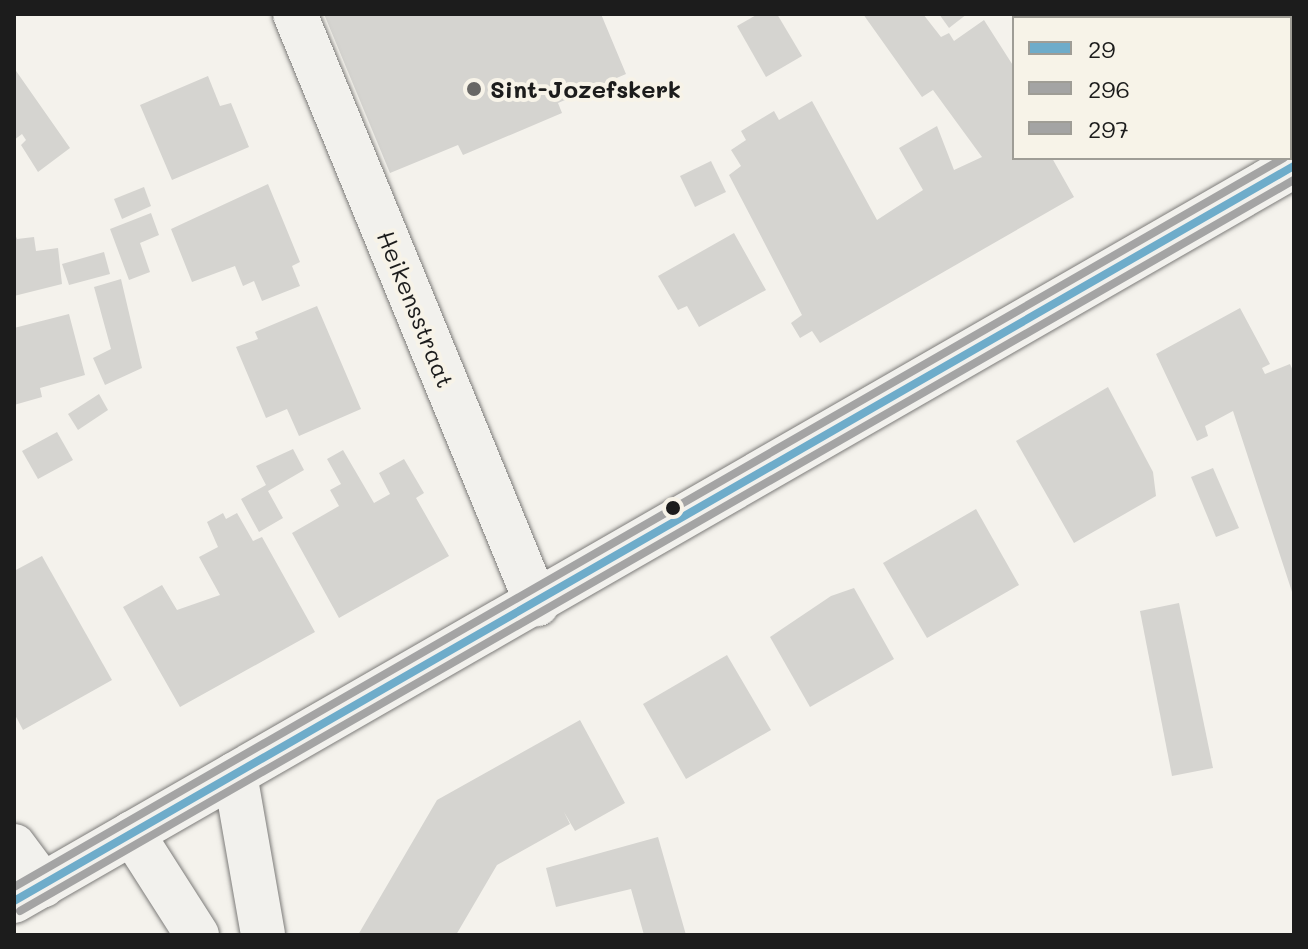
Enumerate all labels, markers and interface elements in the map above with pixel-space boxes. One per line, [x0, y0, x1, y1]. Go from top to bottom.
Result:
legend [1012, 16, 1292, 160]
text: 29 [1088, 33, 1116, 64]
text: 296 [1088, 73, 1130, 104]
place label: Sint-Jozefskerk [490, 75, 681, 103]
marker: Sint-Jozefskerk [465, 80, 483, 98]
text: 297 [1088, 113, 1129, 144]
street label: Heikensstraat [371, 226, 461, 392]
unlabelled marker [665, 500, 681, 516]

